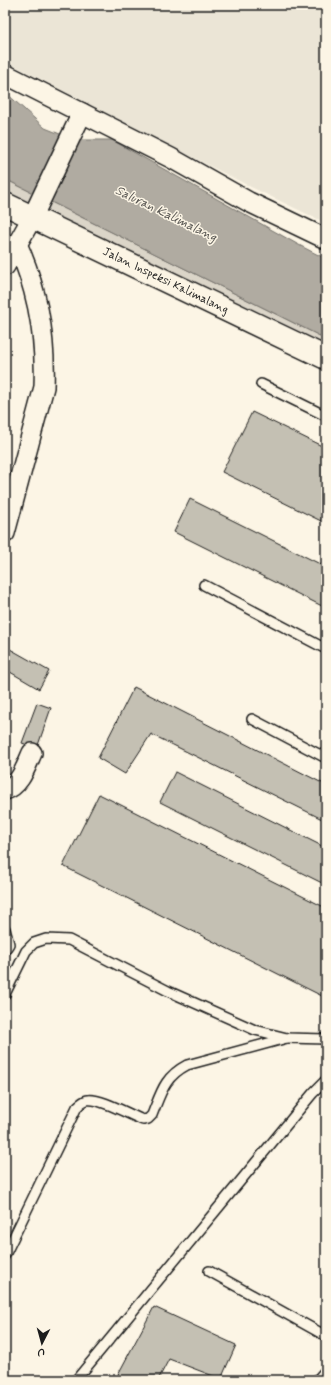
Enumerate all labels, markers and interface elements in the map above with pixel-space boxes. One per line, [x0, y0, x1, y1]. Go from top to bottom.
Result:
water label: Saluran Kalimalang [112, 182, 220, 246]
street label: Jalan Inspeksi Kalimalang [100, 244, 231, 318]
north arrow [22, 1323, 62, 1363]
text: U [37, 1345, 45, 1359]

